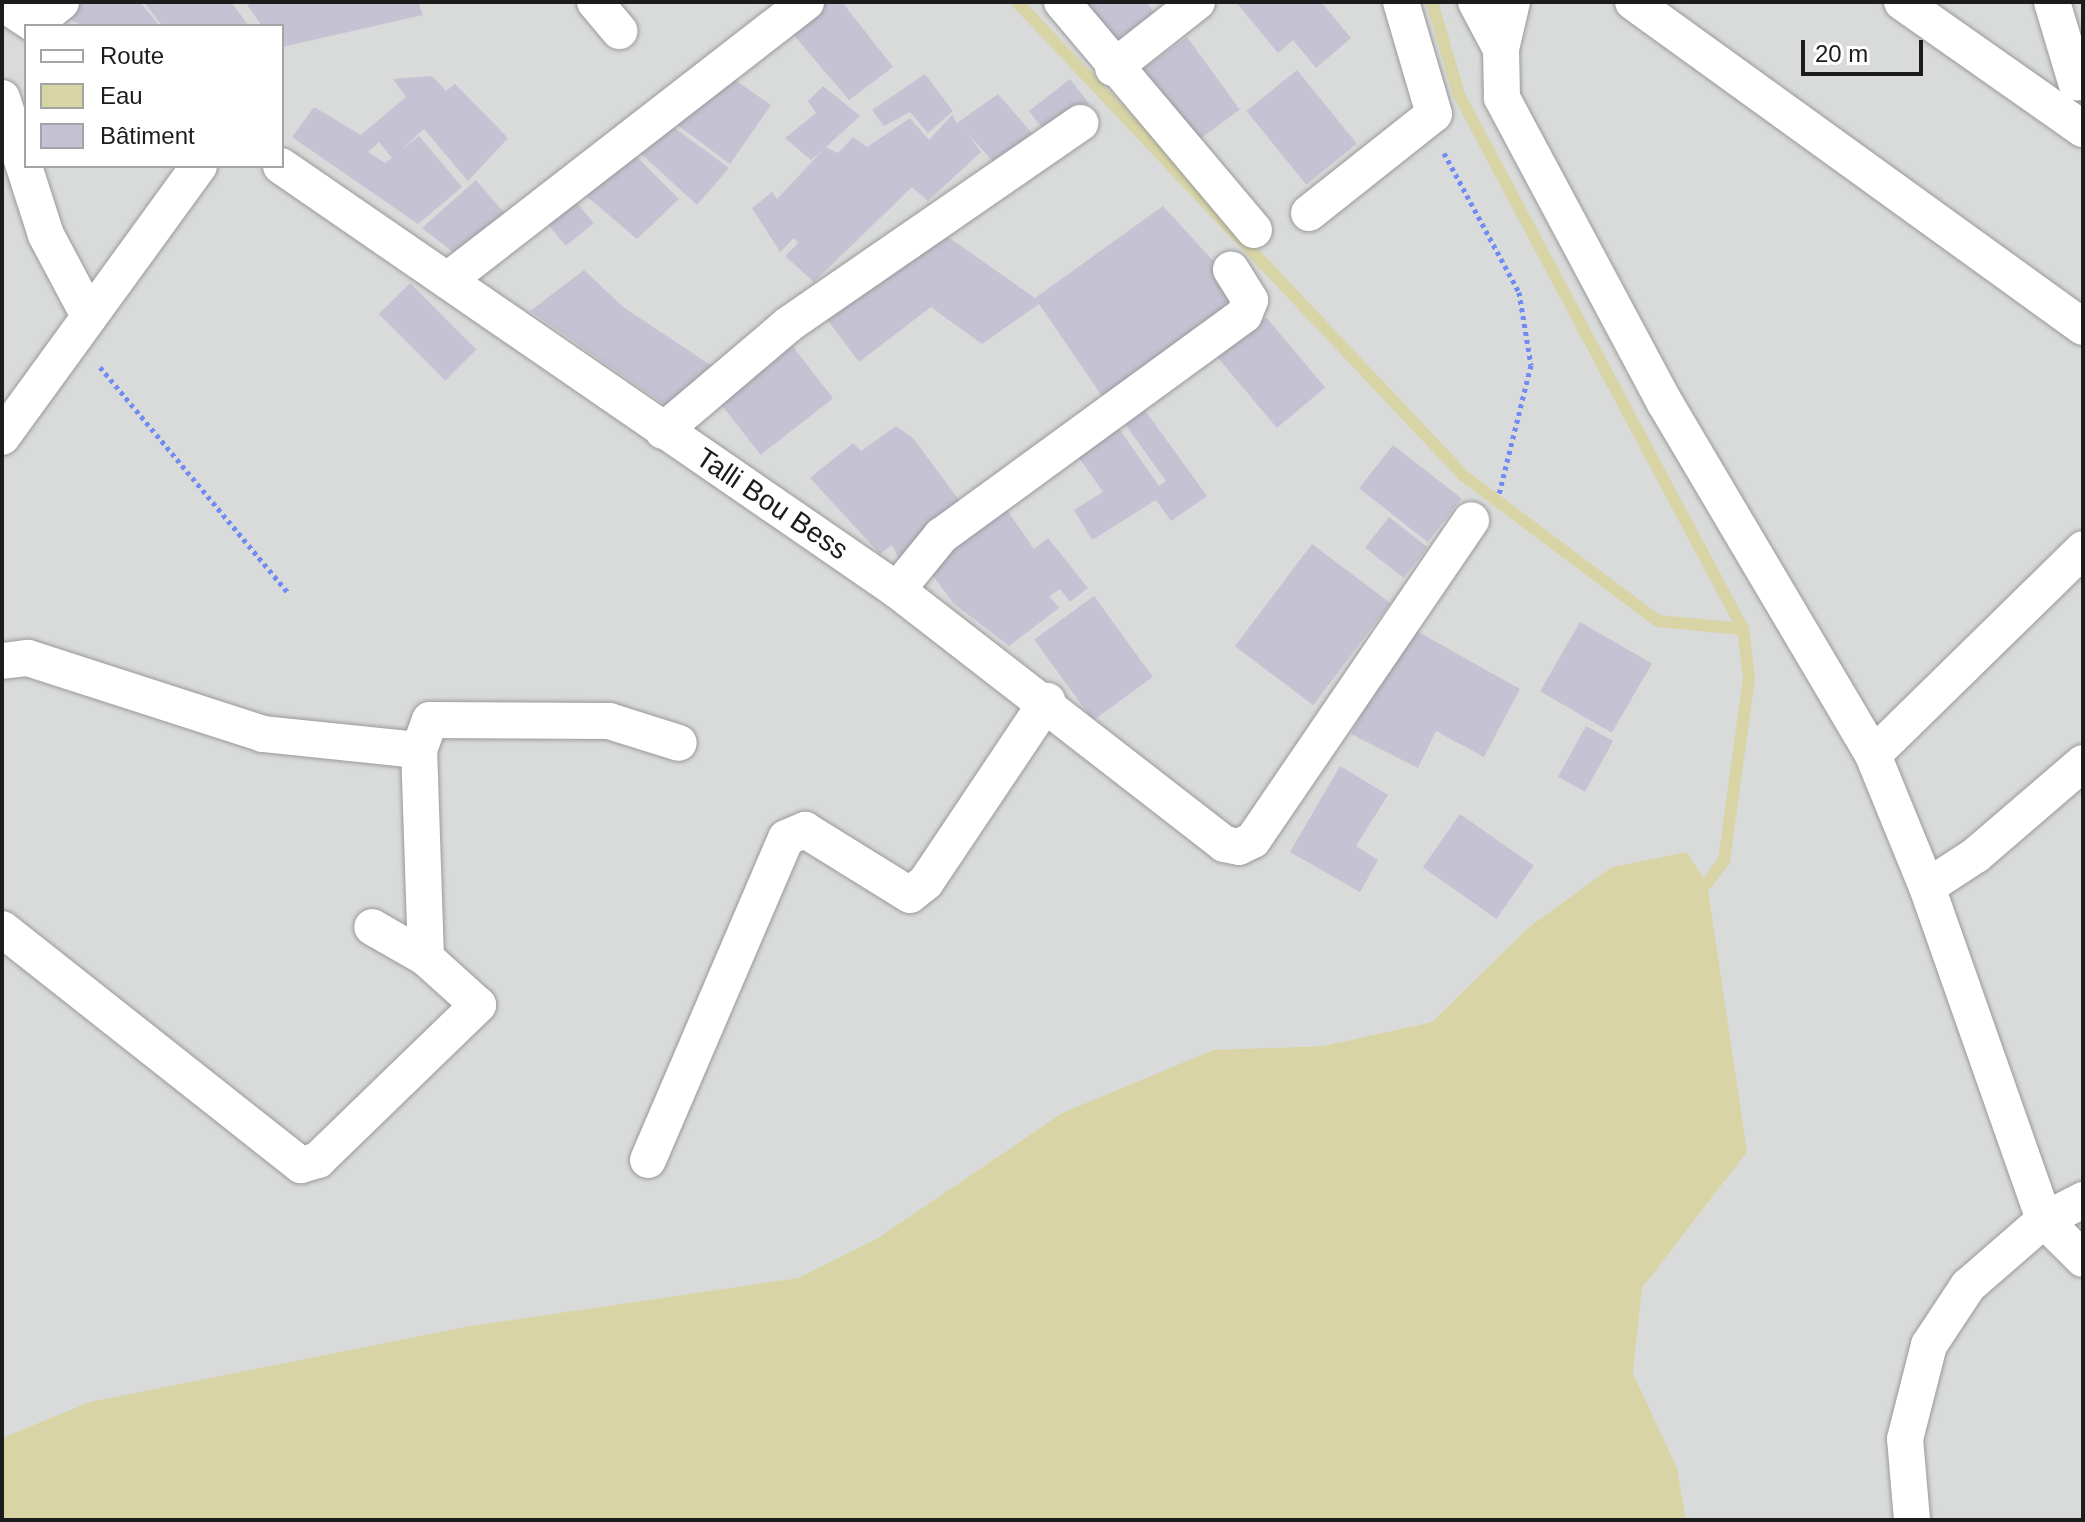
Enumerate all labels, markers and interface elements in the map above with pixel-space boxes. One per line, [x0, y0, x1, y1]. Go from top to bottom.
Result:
legend [24, 24, 284, 168]
scale bar [1805, 24, 1927, 74]
text: 20 m [1815, 40, 1868, 67]
text: Route [100, 42, 164, 69]
text: Eau [100, 82, 143, 109]
text: Bâtiment [100, 122, 195, 149]
street label: Talli Bou Bess [690, 441, 854, 567]

